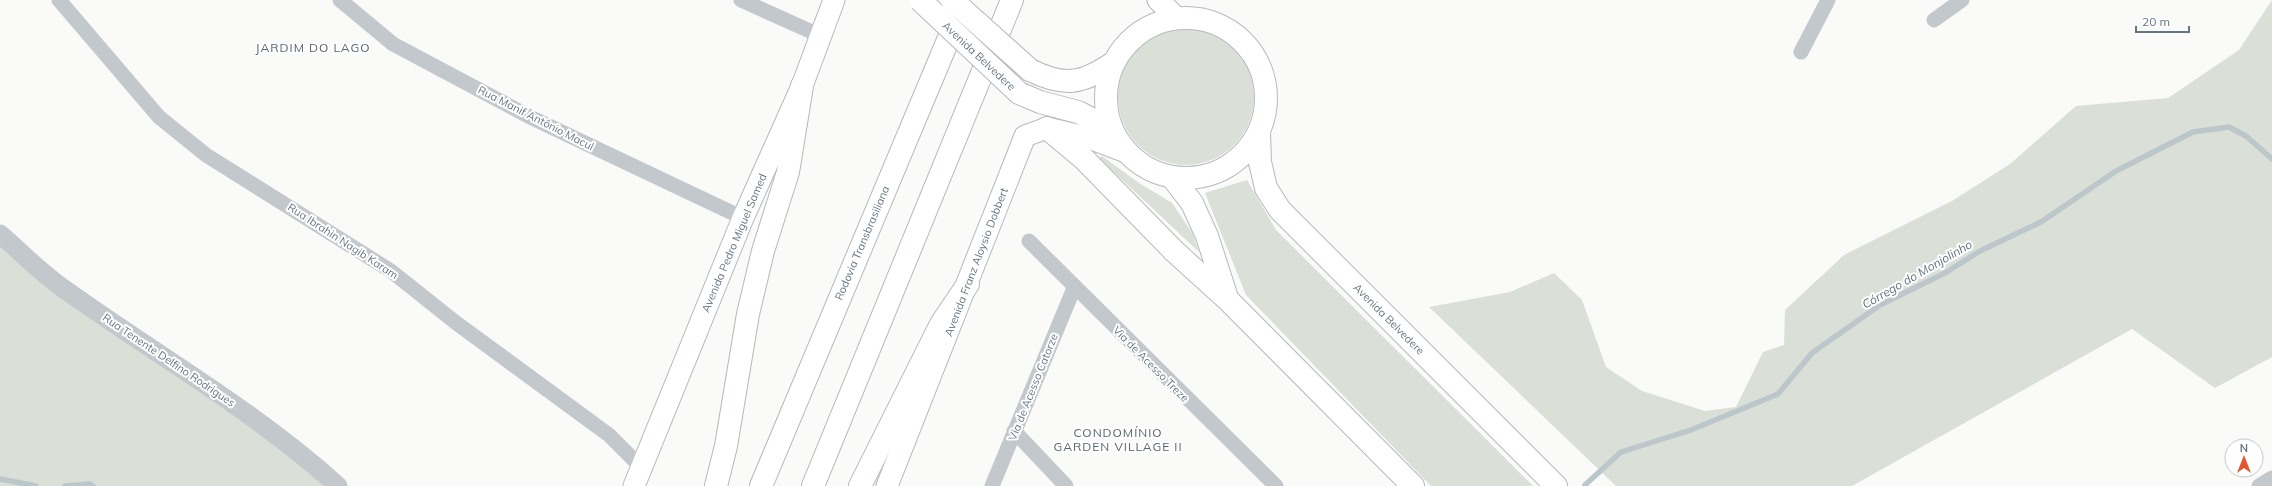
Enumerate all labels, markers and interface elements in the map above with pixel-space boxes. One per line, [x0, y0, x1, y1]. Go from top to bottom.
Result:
scale bar [2136, 8, 2189, 34]
text: 20 m [2142, 14, 2170, 29]
street label: Avenida Belvedere [939, 18, 1019, 94]
district label: JARDIM DO LAGO [256, 40, 370, 55]
street label: Rua Manif Antônio Macul [476, 83, 596, 153]
street label: Avenida Pedro Miguel Samed [698, 171, 770, 315]
street label: Rodovia Transbrasiliana [832, 184, 892, 302]
street label: Avenida Franz Aloysio Dobbert [941, 186, 1011, 338]
street label: Rua Ibrahin Nagib Karam [285, 200, 401, 282]
water label: Córrego do Monjolinho [1859, 236, 1975, 312]
street label: Avenida Belvedere [1350, 280, 1428, 358]
street label: Rua Tenente Delfino Rodrigues [100, 310, 238, 410]
street label: Via de Acesso Treze [1110, 323, 1192, 405]
street label: Via de Acesso Catorze [1005, 331, 1061, 443]
district label: CONDOMÍNIO GARDEN VILLAGE II [1053, 425, 1183, 454]
north arrow [2224, 438, 2264, 478]
text: N [2240, 441, 2248, 455]

